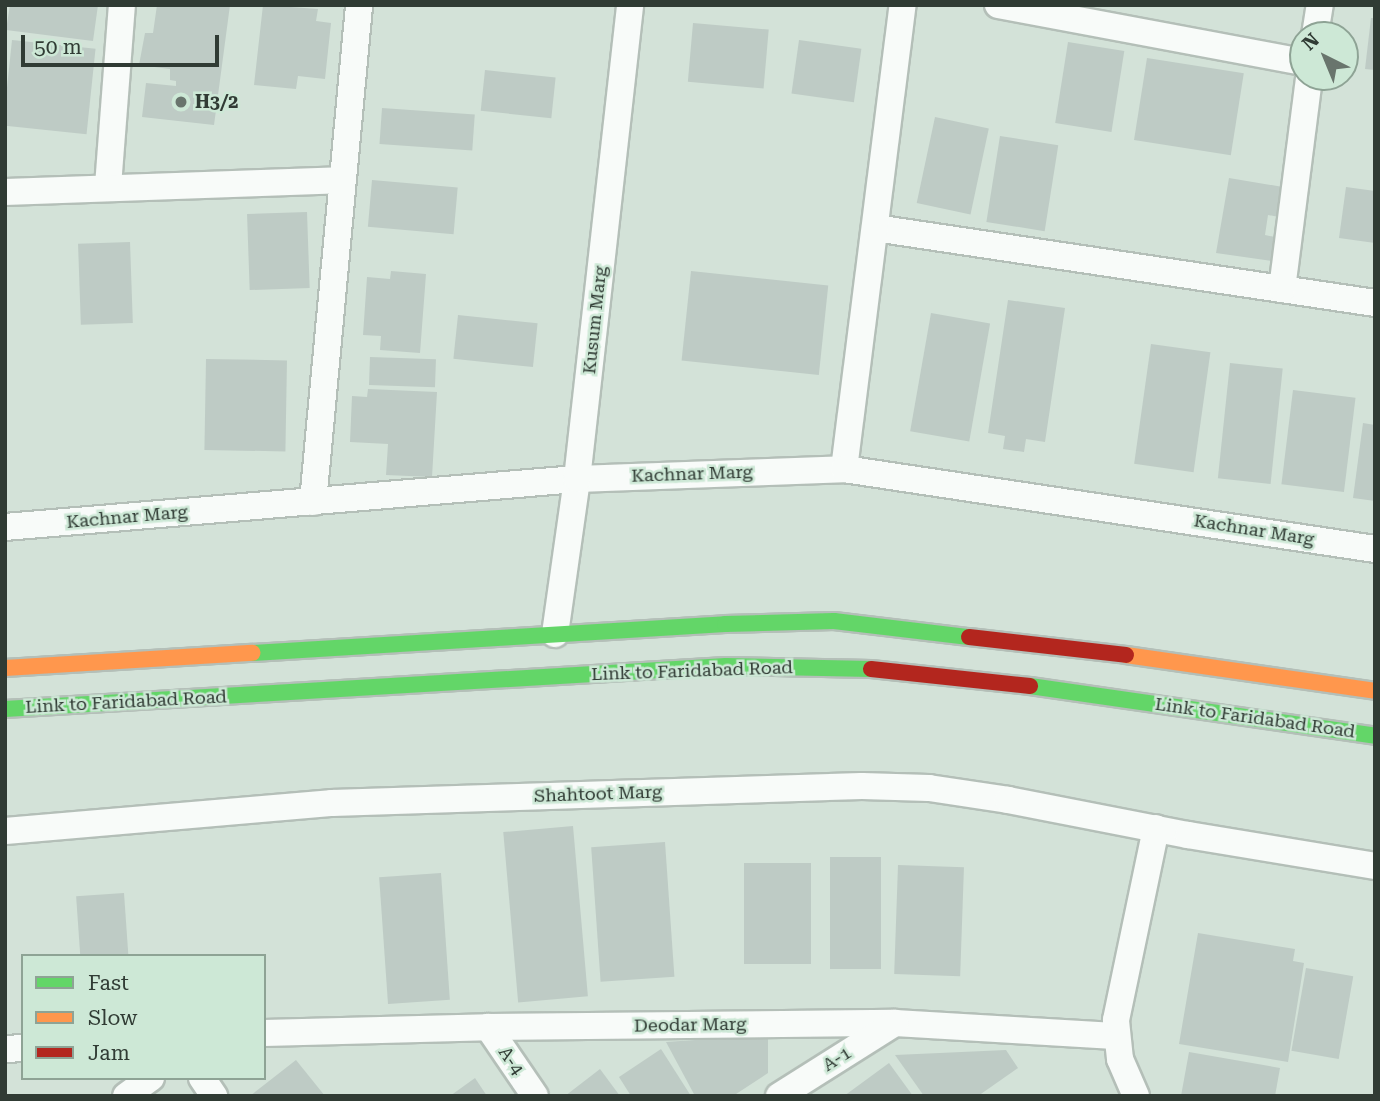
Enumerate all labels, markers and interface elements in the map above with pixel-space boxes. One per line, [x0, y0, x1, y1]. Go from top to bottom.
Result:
scale bar [24, 21, 222, 65]
north arrow [1289, 21, 1359, 91]
text: N [1297, 28, 1324, 55]
text: 50 m [34, 35, 82, 59]
place label: H3/2 [195, 91, 238, 113]
marker: H3/2 [173, 94, 189, 110]
street label: Kusum Marg [579, 265, 611, 375]
street label: Kachnar Marg [631, 461, 753, 487]
street label: Kachnar Marg [66, 501, 188, 533]
street label: Kachnar Marg [1192, 510, 1316, 550]
street label: Link to Faridabad Road [591, 657, 793, 685]
street label: Link to Faridabad Road [25, 686, 227, 718]
street label: Link to Faridabad Road [1154, 693, 1356, 743]
street label: Shahtoot Marg [534, 781, 662, 807]
legend [21, 954, 266, 1080]
text: Fast [88, 971, 129, 995]
text: Slow [88, 1006, 137, 1030]
street label: Deodar Marg [634, 1013, 746, 1037]
text: Jam [88, 1041, 130, 1065]
street label: A-1 [819, 1042, 855, 1076]
street label: A-4 [494, 1043, 528, 1079]

